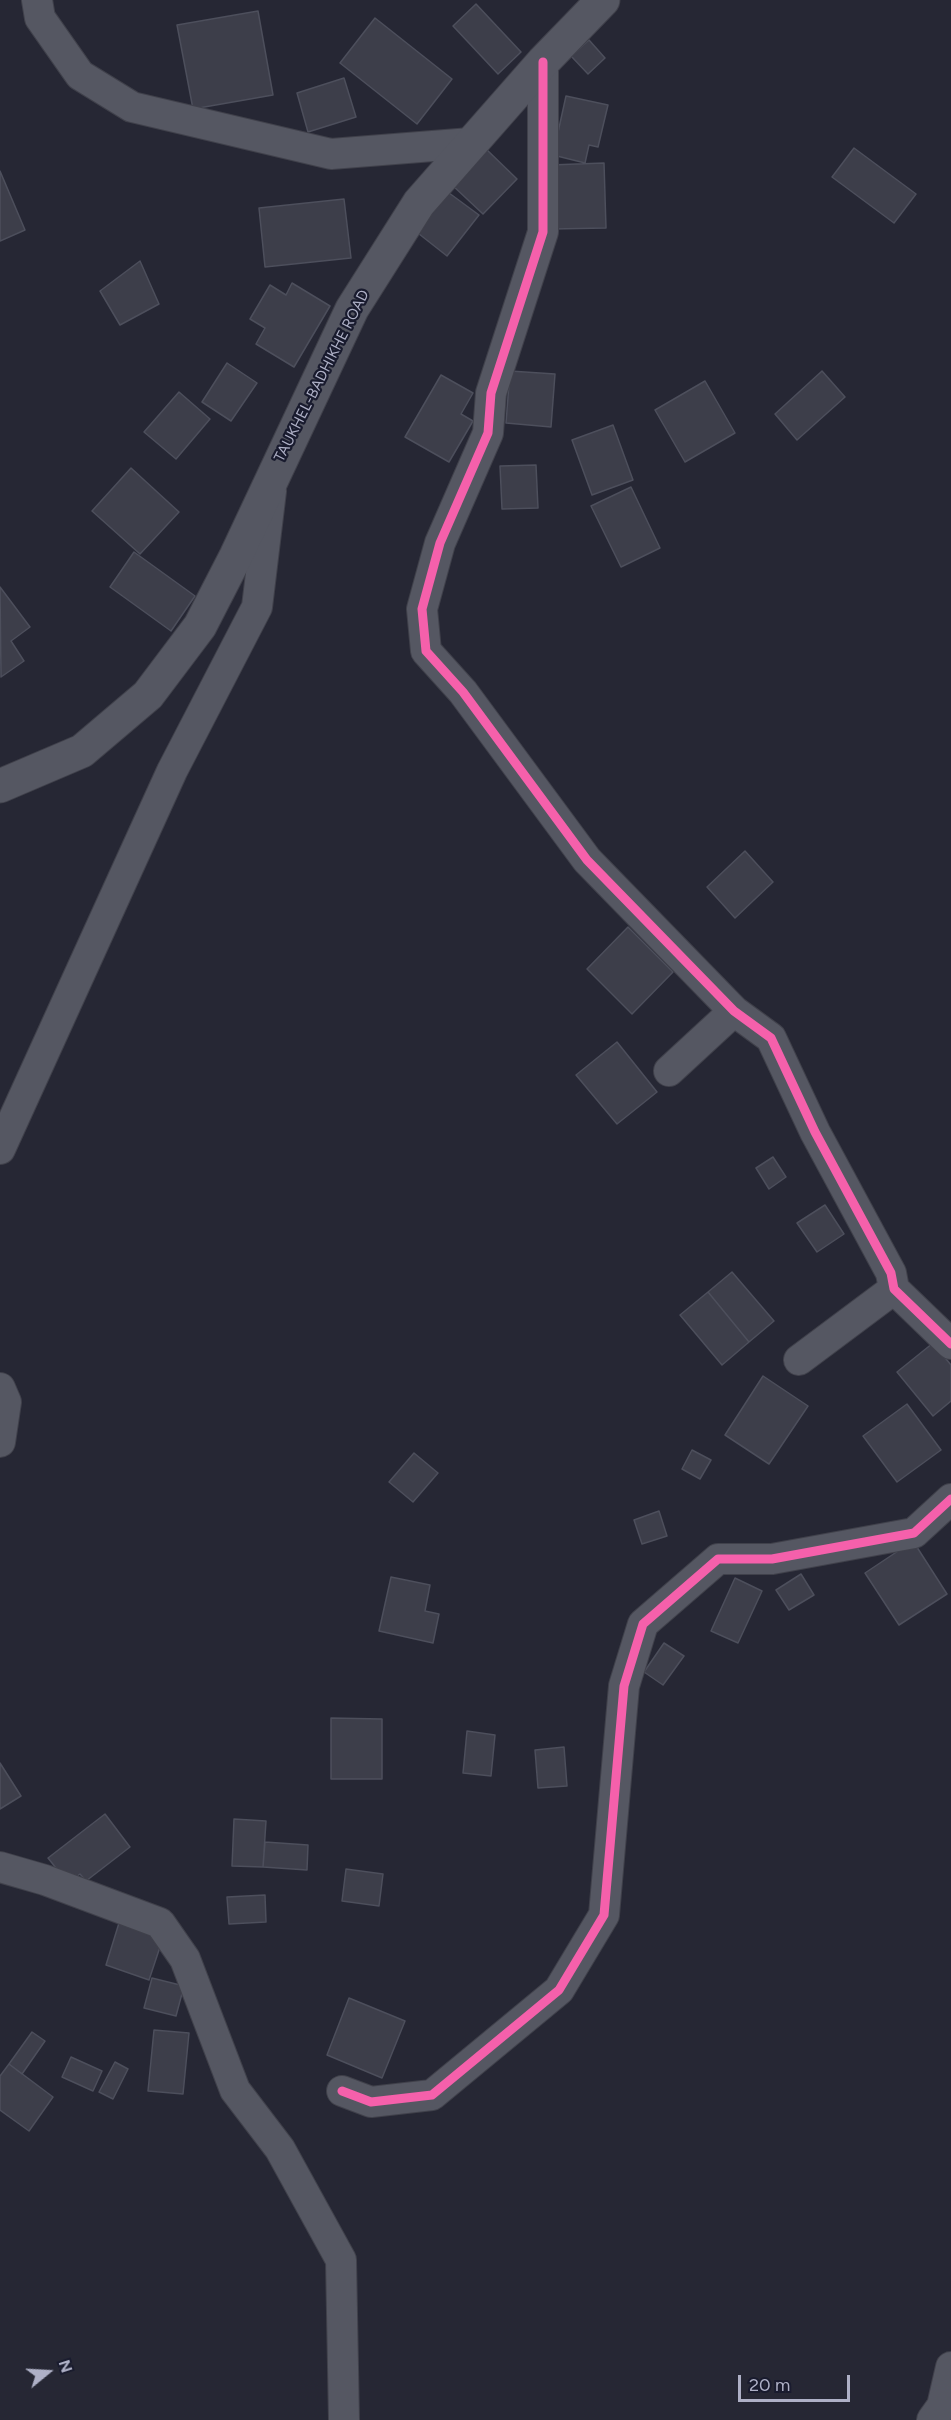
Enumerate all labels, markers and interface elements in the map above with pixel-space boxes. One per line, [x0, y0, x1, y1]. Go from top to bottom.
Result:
street label: TAUKHEL-BADHIKHE ROAD [271, 287, 373, 465]
north arrow [18, 2342, 78, 2402]
text: N [55, 2357, 77, 2375]
scale bar [741, 2363, 854, 2401]
text: 20 m [749, 2374, 790, 2396]

